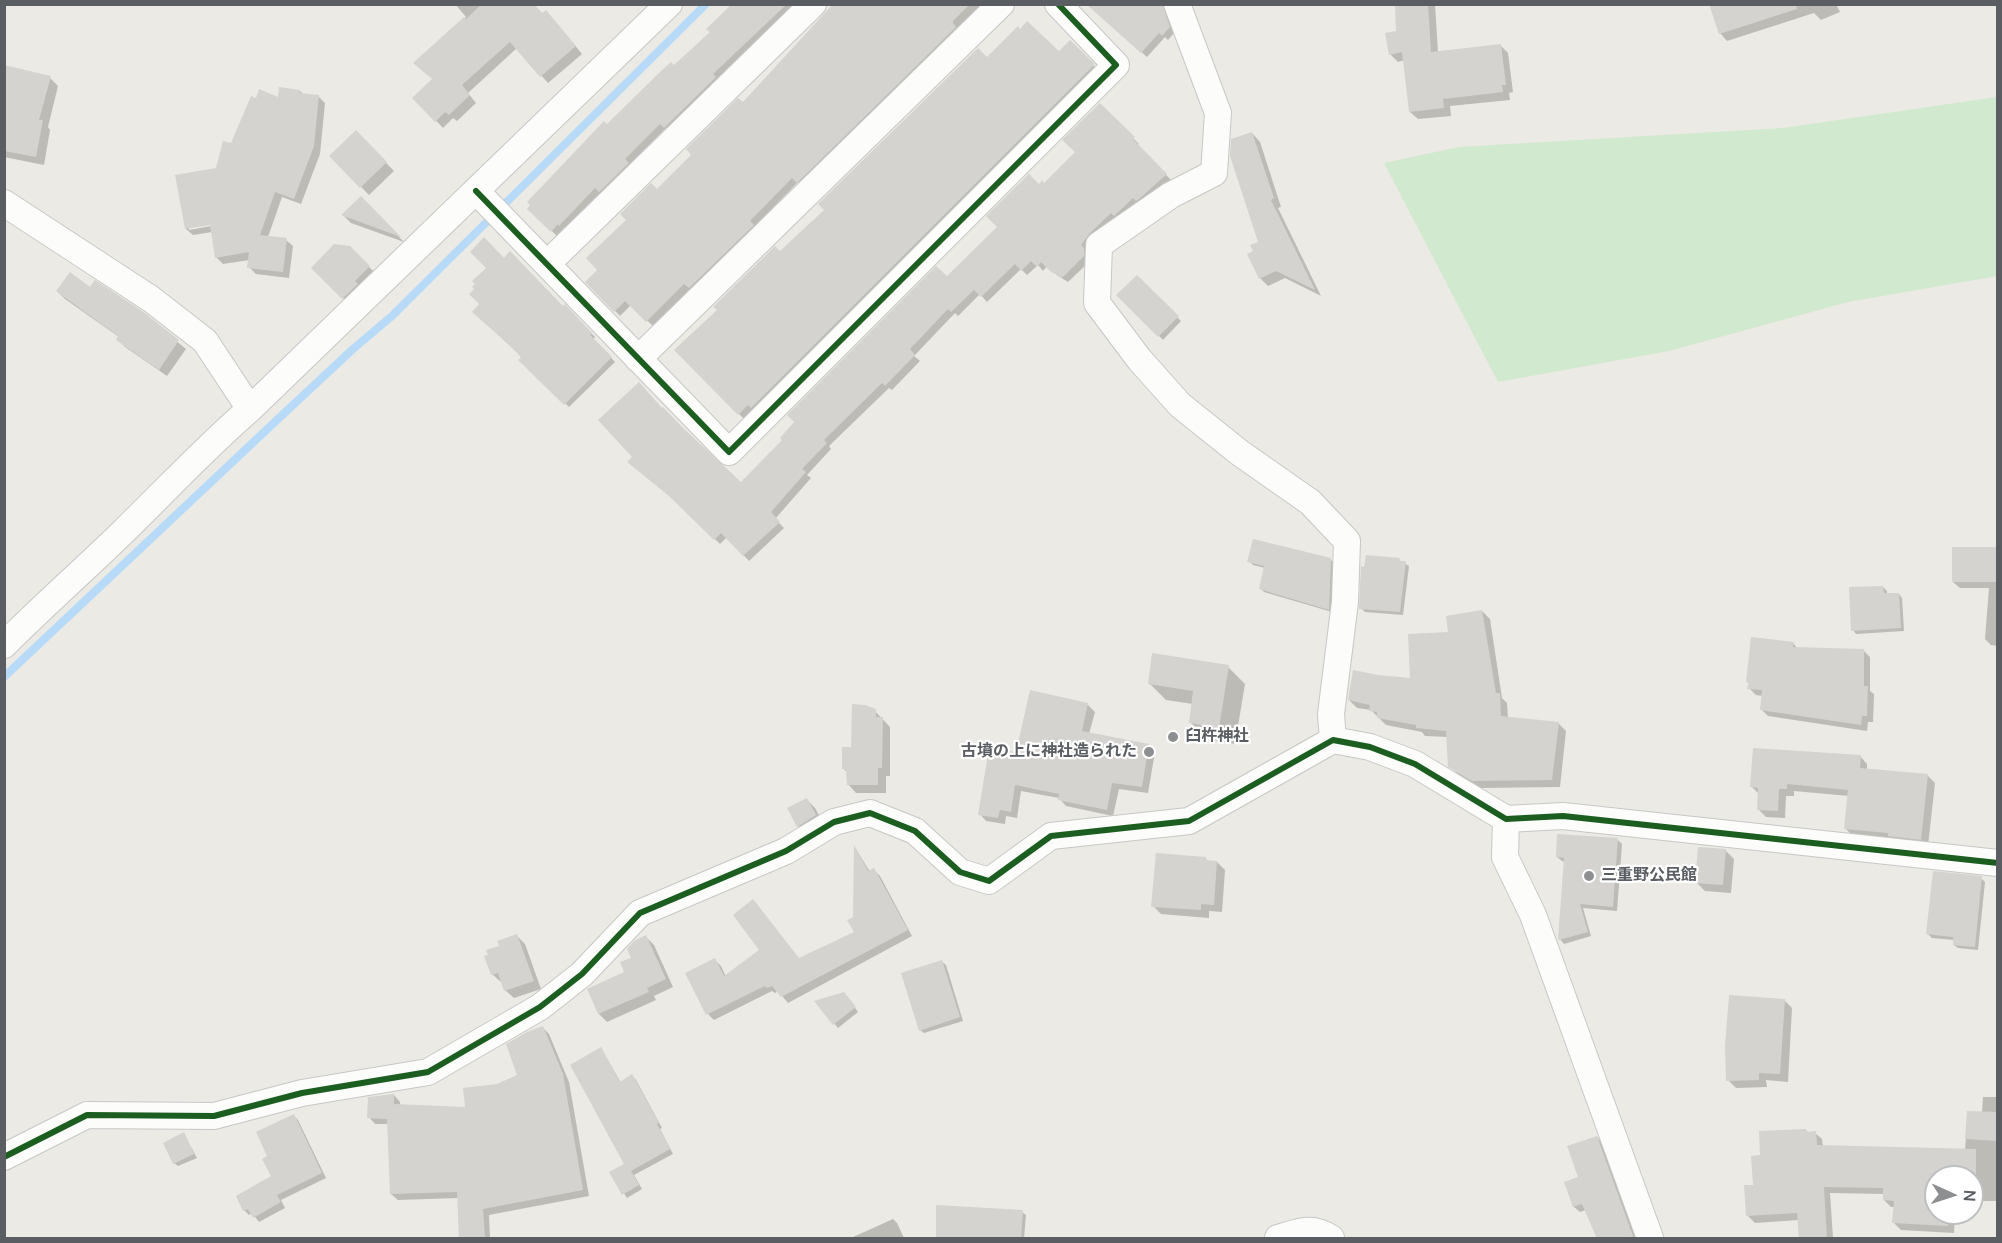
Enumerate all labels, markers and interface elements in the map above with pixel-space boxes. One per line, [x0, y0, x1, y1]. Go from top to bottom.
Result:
place label: 臼杵神社 [1185, 727, 1249, 747]
marker: 臼杵神社 [1166, 730, 1180, 744]
place label: 古墳の上に神社造られた [961, 742, 1137, 762]
marker: 古墳の上に神社造られた [1142, 745, 1156, 759]
place label: 三重野公民館 [1601, 866, 1697, 886]
marker: 三重野公民館 [1582, 869, 1596, 883]
north arrow [1924, 1165, 1984, 1225]
text: N [1959, 1190, 1981, 1202]

